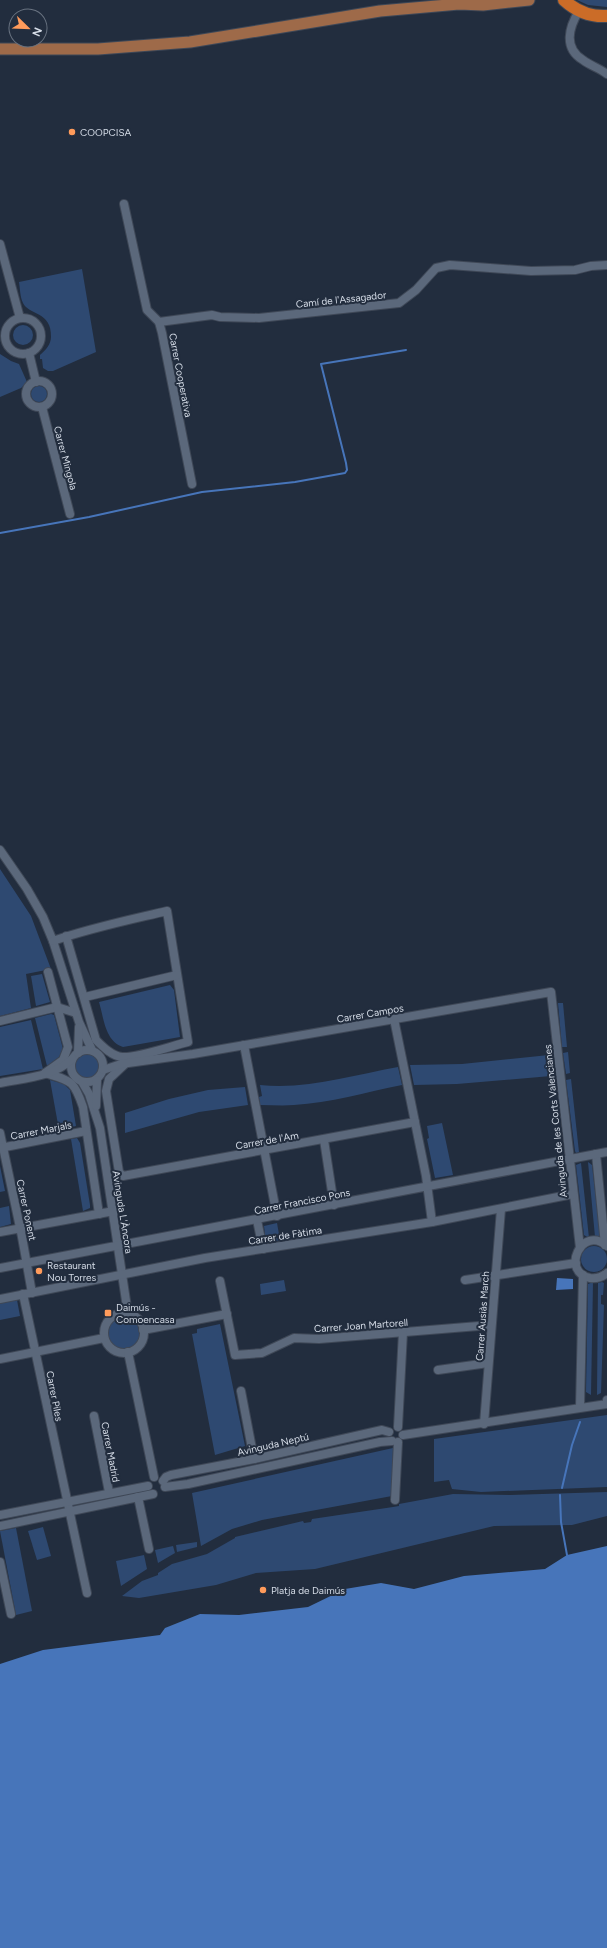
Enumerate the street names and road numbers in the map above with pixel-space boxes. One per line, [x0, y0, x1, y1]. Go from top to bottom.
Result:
street label: Camí de l'Assagador [295, 288, 387, 311]
street label: Carrer Cooperativa [166, 332, 195, 418]
street label: Carrer Mingola [51, 425, 80, 492]
street label: Carrer Campos [336, 1001, 405, 1026]
street label: Avinguda de les Corts Valencianes [541, 1043, 570, 1198]
street label: Carrer Marjals [9, 1118, 73, 1143]
street label: Carrer de l'Am [235, 1129, 300, 1152]
street label: Avinguda L'Àncora [110, 1170, 135, 1255]
street label: Carrer Ponent [14, 1178, 39, 1242]
street label: Carrer Francisco Pons [253, 1186, 352, 1217]
street label: Carrer de Fàtima [247, 1223, 323, 1248]
street label: Carrer Ausiàs March [473, 1270, 492, 1361]
street label: Carrer Joan Martorell [314, 1316, 408, 1335]
street label: Carrer Piles [43, 1370, 66, 1423]
street label: Carrer Madrid [98, 1421, 123, 1484]
street label: Avinguda Neptú [236, 1430, 310, 1459]

